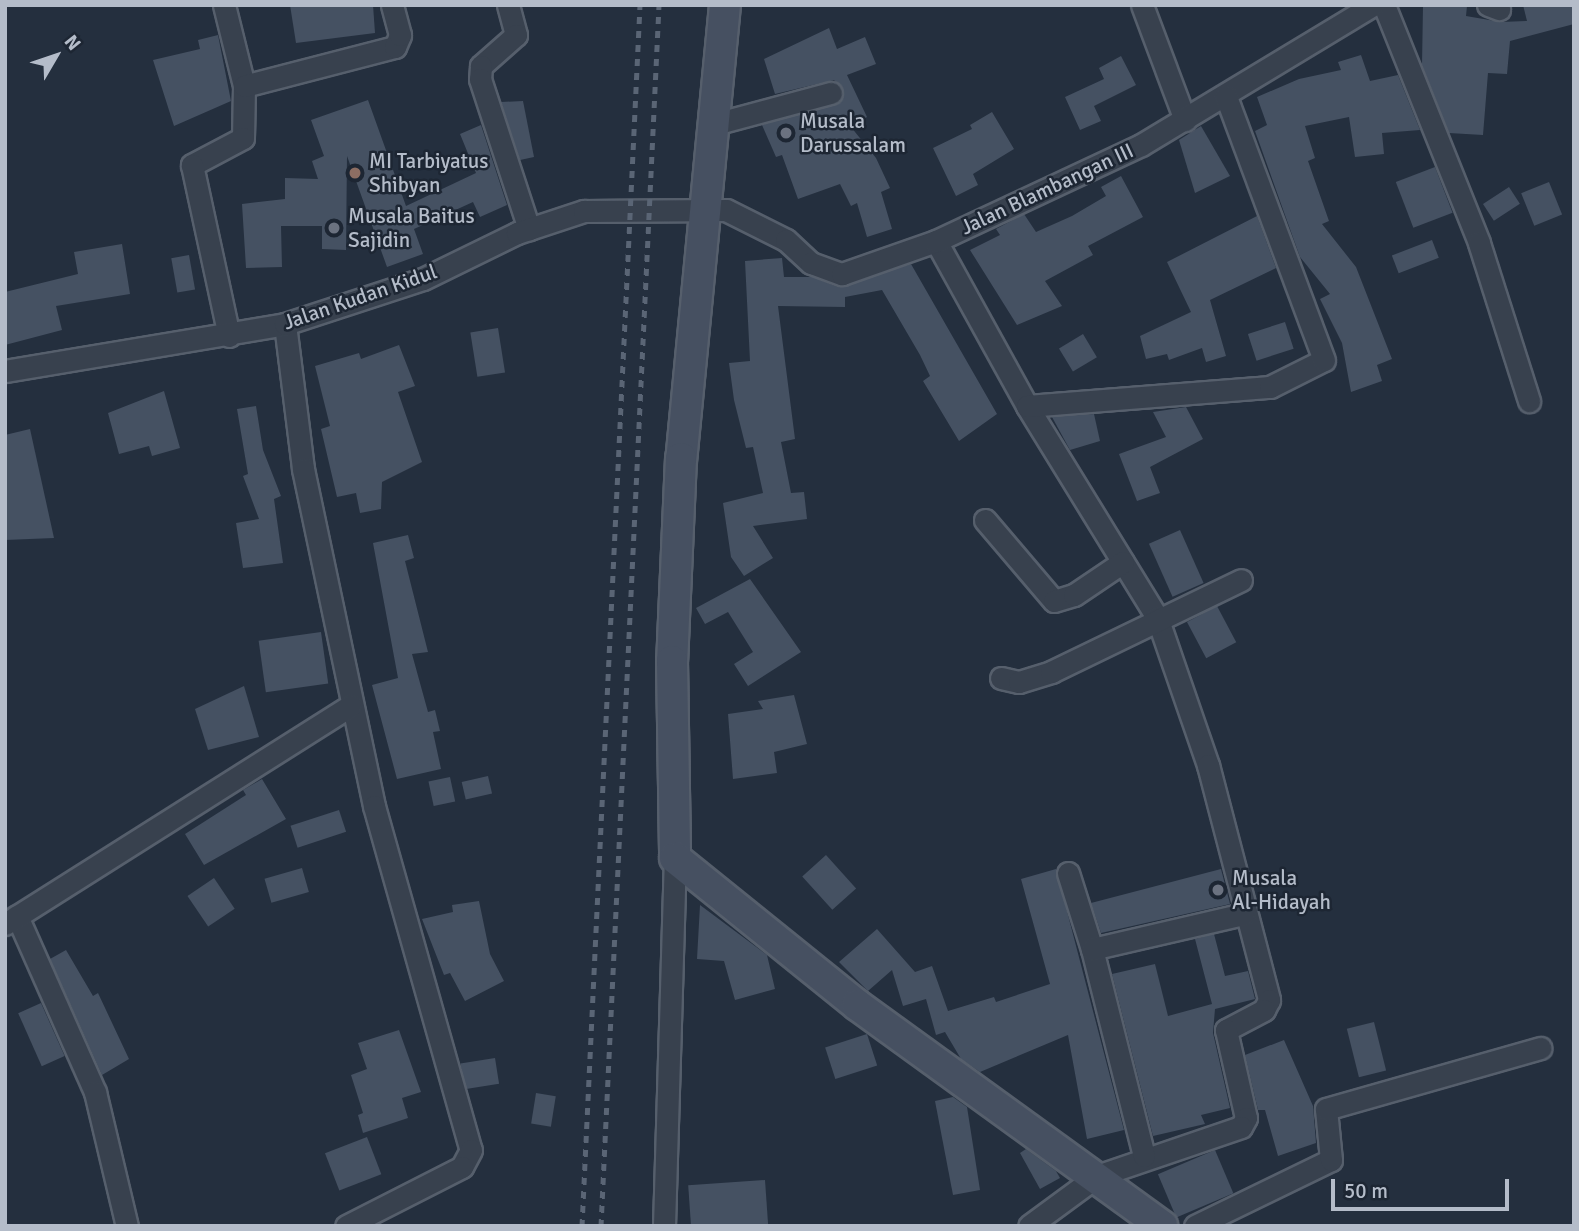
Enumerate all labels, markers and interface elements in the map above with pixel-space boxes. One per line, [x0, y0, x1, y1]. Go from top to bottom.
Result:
north arrow [21, 21, 91, 91]
text: N [59, 30, 86, 55]
place label: Musala Darussalam [800, 108, 906, 158]
marker: Musala Darussalam [778, 125, 794, 141]
street label: Jalan Blambangan III [956, 138, 1138, 240]
place label: MI Tarbiyatus Shibyan [369, 148, 488, 198]
marker: MI Tarbiyatus Shibyan [347, 165, 363, 181]
place label: Musala Baitus Sajidin [348, 203, 475, 253]
marker: Musala Baitus Sajidin [326, 220, 342, 236]
street label: Jalan Kudan Kidul [280, 259, 440, 335]
place label: Musala Al-Hidayah [1232, 865, 1331, 915]
marker: Musala Al-Hidayah [1210, 882, 1226, 898]
scale bar [1334, 1164, 1512, 1208]
text: 50 m [1344, 1178, 1388, 1204]

